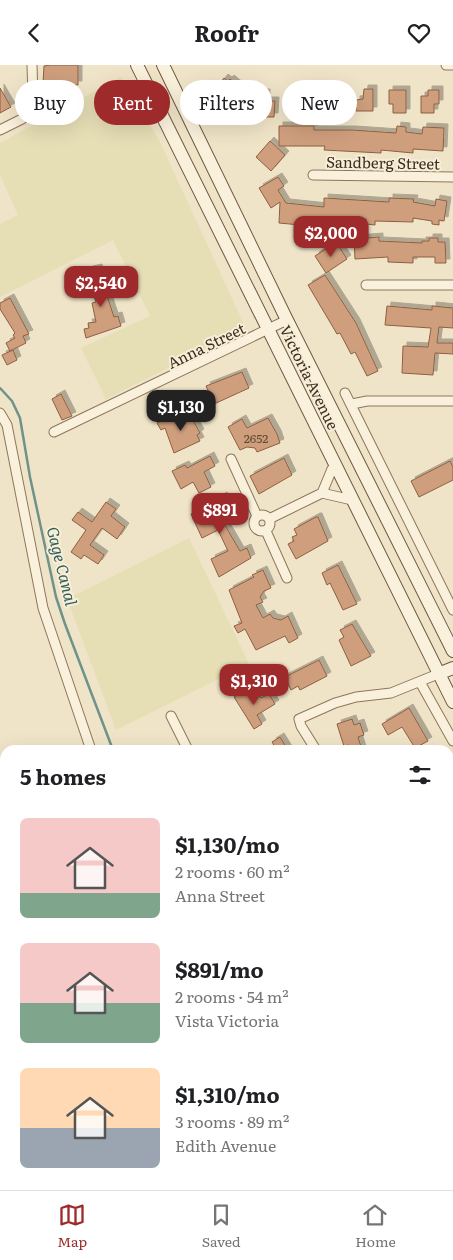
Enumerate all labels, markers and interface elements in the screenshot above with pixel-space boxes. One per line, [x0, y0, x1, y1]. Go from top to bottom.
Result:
text: Roofr [194, 16, 259, 49]
icon: back [20, 19, 48, 47]
icon: heart [405, 19, 433, 47]
chip: Buy [15, 80, 84, 125]
chip: Rent [94, 80, 170, 125]
chip: Filters [180, 80, 272, 125]
chip: New [282, 80, 357, 125]
street label: Sandberg Street [326, 150, 440, 174]
pin: $2,000 [290, 215, 372, 258]
text: $2,000 [305, 220, 357, 244]
pin: $2,540 [60, 265, 142, 308]
text: $2,540 [75, 270, 127, 294]
street label: Anna Street [163, 316, 249, 374]
street label: Victoria Avenue [275, 321, 345, 433]
pin: $1,130 [140, 389, 222, 432]
text: $1,130 [158, 394, 204, 418]
house number: 2652 [244, 429, 268, 447]
pin: $891 [190, 493, 250, 535]
text: $891 [203, 497, 237, 521]
water label: Gage Canal [42, 524, 85, 608]
pin: $1,310 [213, 663, 295, 706]
text: $1,310 [231, 668, 277, 692]
text: 5 homes [20, 760, 106, 791]
icon: filters [406, 761, 434, 789]
text: $1,130/mo [175, 828, 280, 859]
icon: home [60, 838, 120, 898]
text: 2 rooms · 60 m² [175, 859, 290, 883]
text: Anna Street [175, 883, 265, 907]
text: $891/mo [175, 953, 264, 984]
icon: home [60, 963, 120, 1023]
text: 2 rooms · 54 m² [175, 984, 289, 1008]
text: Vista Victoria [175, 1008, 279, 1032]
text: $1,310/mo [175, 1078, 280, 1109]
icon: home [60, 1088, 120, 1148]
text: 3 rooms · 89 m² [175, 1109, 289, 1133]
text: Edith Avenue [175, 1133, 276, 1157]
tab: Map [57, 1201, 87, 1251]
tab: Saved [202, 1201, 241, 1251]
tab: Home [355, 1201, 396, 1251]

